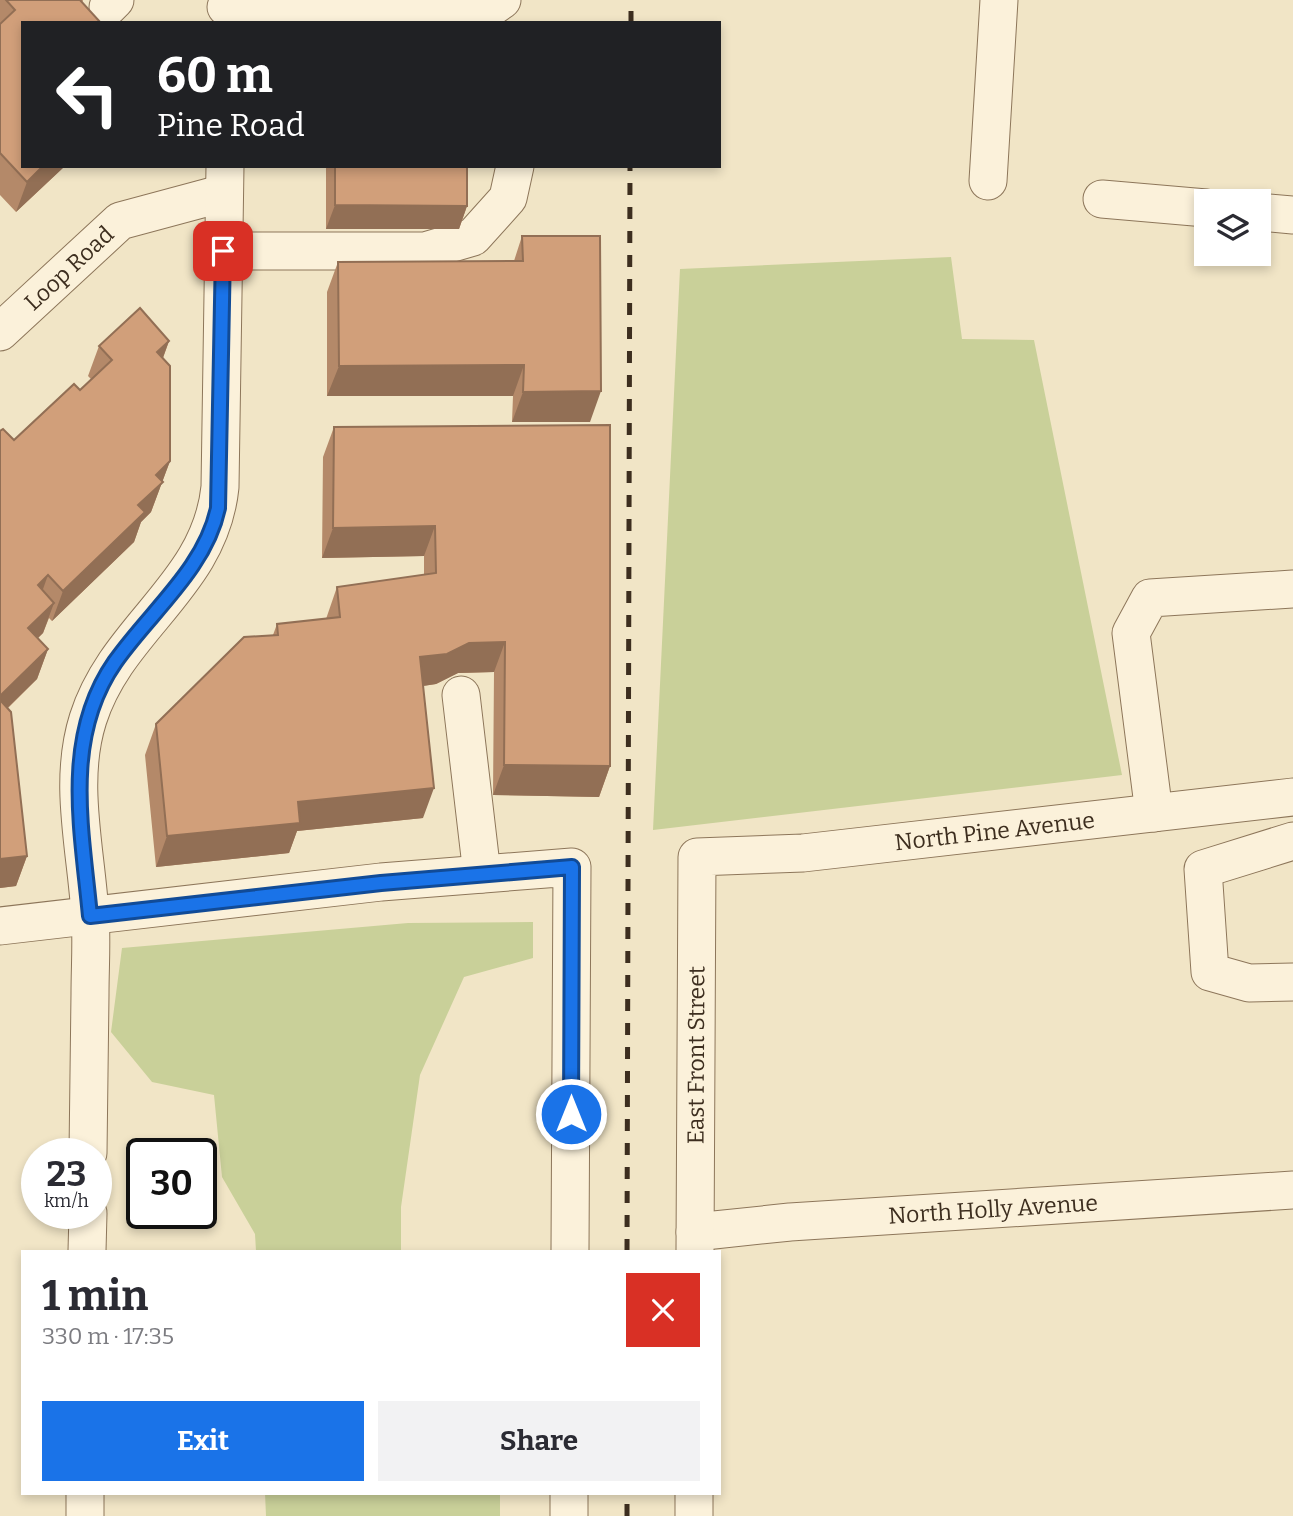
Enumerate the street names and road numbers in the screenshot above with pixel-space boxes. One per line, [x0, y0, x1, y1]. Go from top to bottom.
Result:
street label: Loop Road [19, 220, 120, 316]
street label: North Pine Avenue [893, 806, 1096, 856]
street label: East Front Street [682, 966, 710, 1144]
street label: North Holly Avenue [887, 1188, 1099, 1230]

